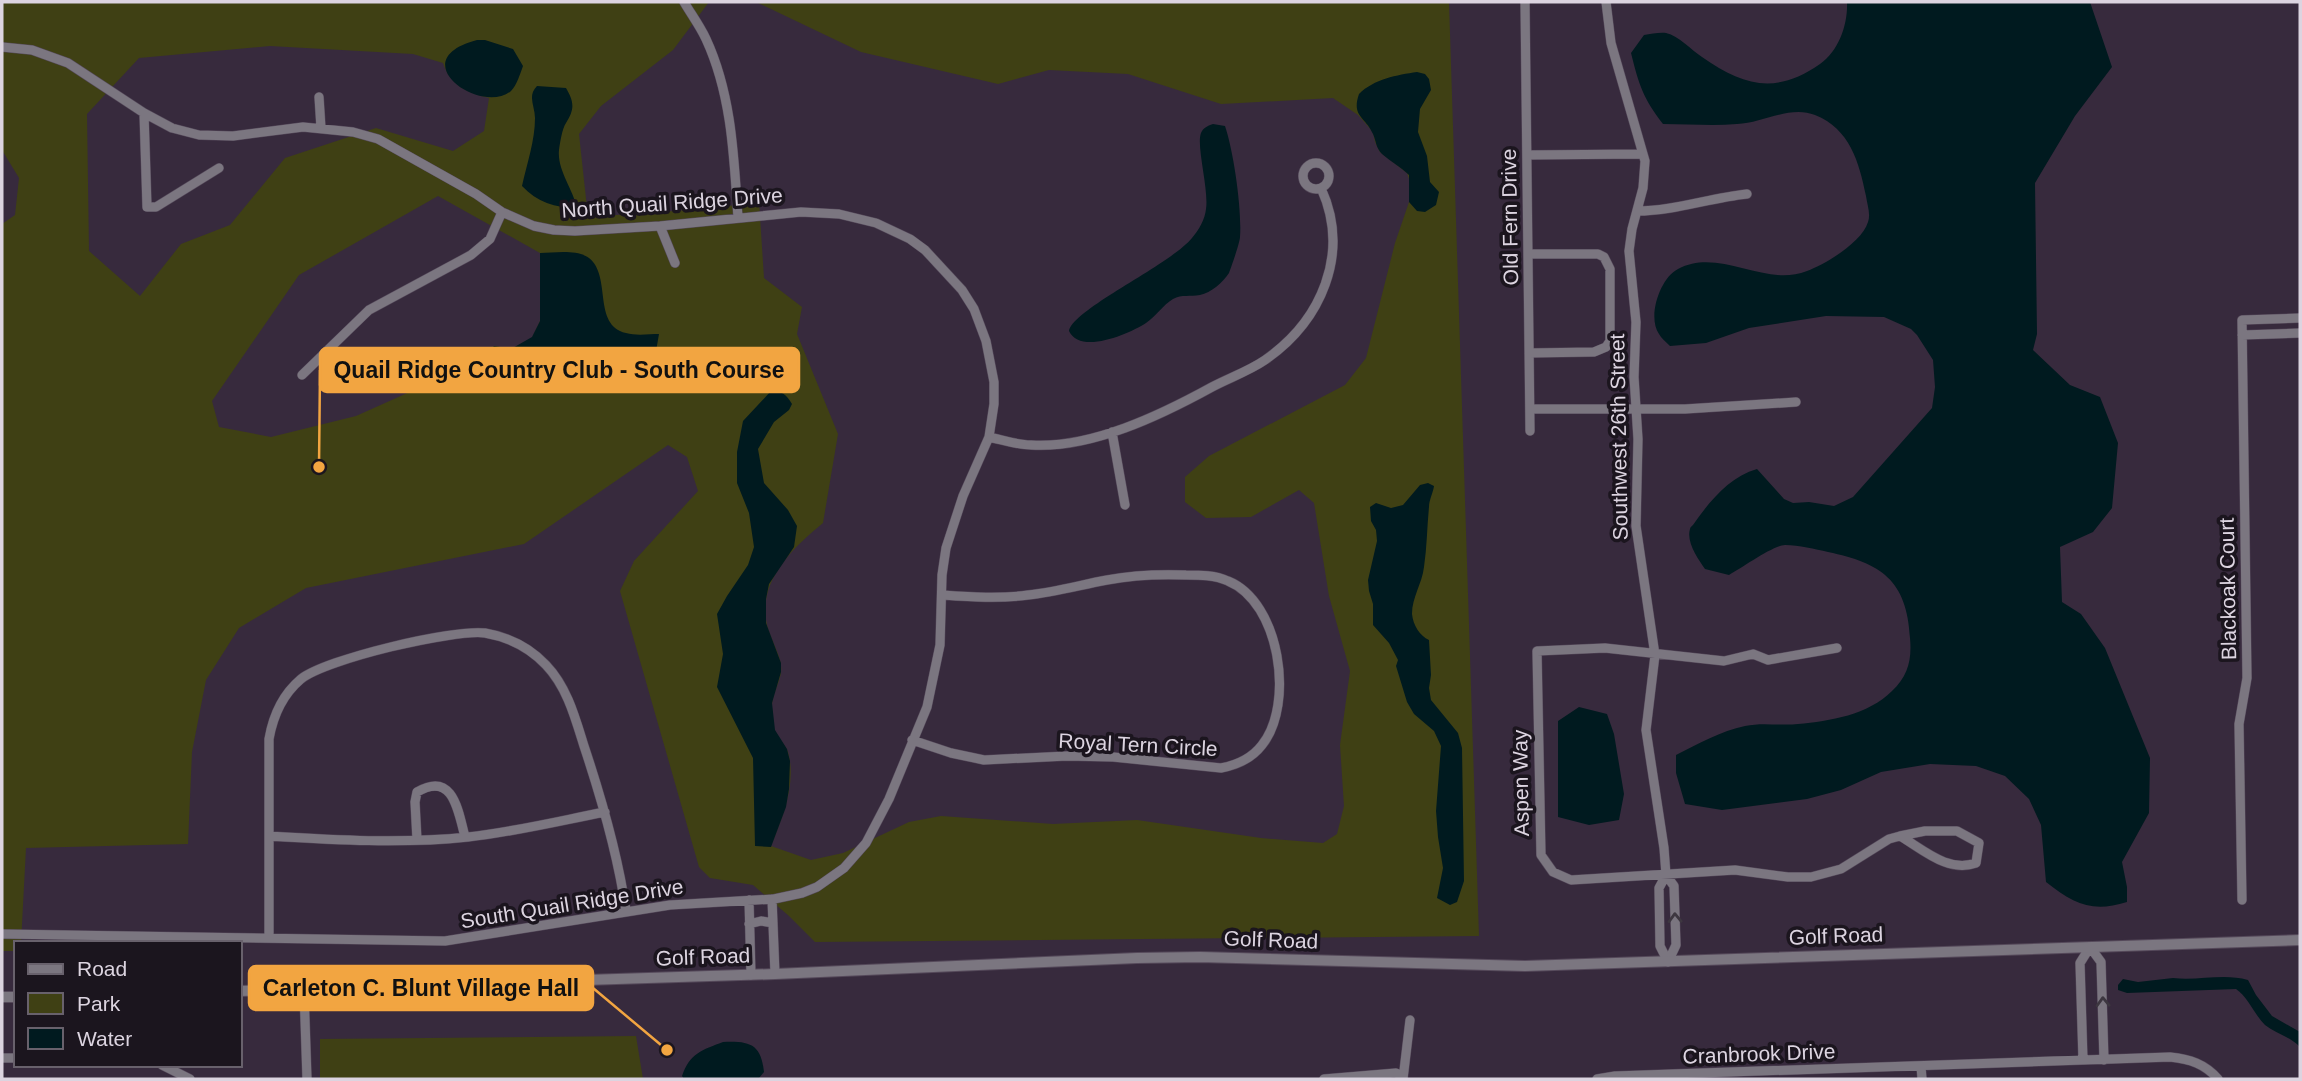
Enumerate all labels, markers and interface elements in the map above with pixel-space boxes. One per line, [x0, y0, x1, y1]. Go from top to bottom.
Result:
street label: Old Fern Drive [1497, 149, 1522, 285]
street label: North Quail Ridge Drive [561, 183, 783, 222]
street label: Southwest 26th Street [1605, 333, 1632, 541]
callout: Quail Ridge Country Club - South Course [320, 348, 799, 392]
text: Quail Ridge Country Club - South Course [333, 357, 785, 383]
street label: Blackoak Court [2215, 517, 2240, 660]
street label: Royal Tern Circle [1058, 729, 1218, 760]
street label: Aspen Way [1508, 729, 1533, 837]
street label: South Quail Ridge Drive [459, 875, 685, 932]
one-way arrow [1668, 912, 1683, 923]
street label: Golf Road [1788, 922, 1884, 949]
street label: Golf Road [1223, 926, 1319, 953]
legend [14, 941, 242, 1067]
street label: Golf Road [655, 943, 751, 970]
text: Road [77, 957, 127, 980]
callout: Carleton C. Blunt Village Hall [249, 966, 593, 1010]
text: Carleton C. Blunt Village Hall [263, 975, 579, 1001]
text: Park [77, 992, 121, 1015]
one-way arrow [2095, 996, 2111, 1006]
text: Water [77, 1027, 132, 1050]
street label: Cranbrook Drive [1682, 1039, 1836, 1068]

